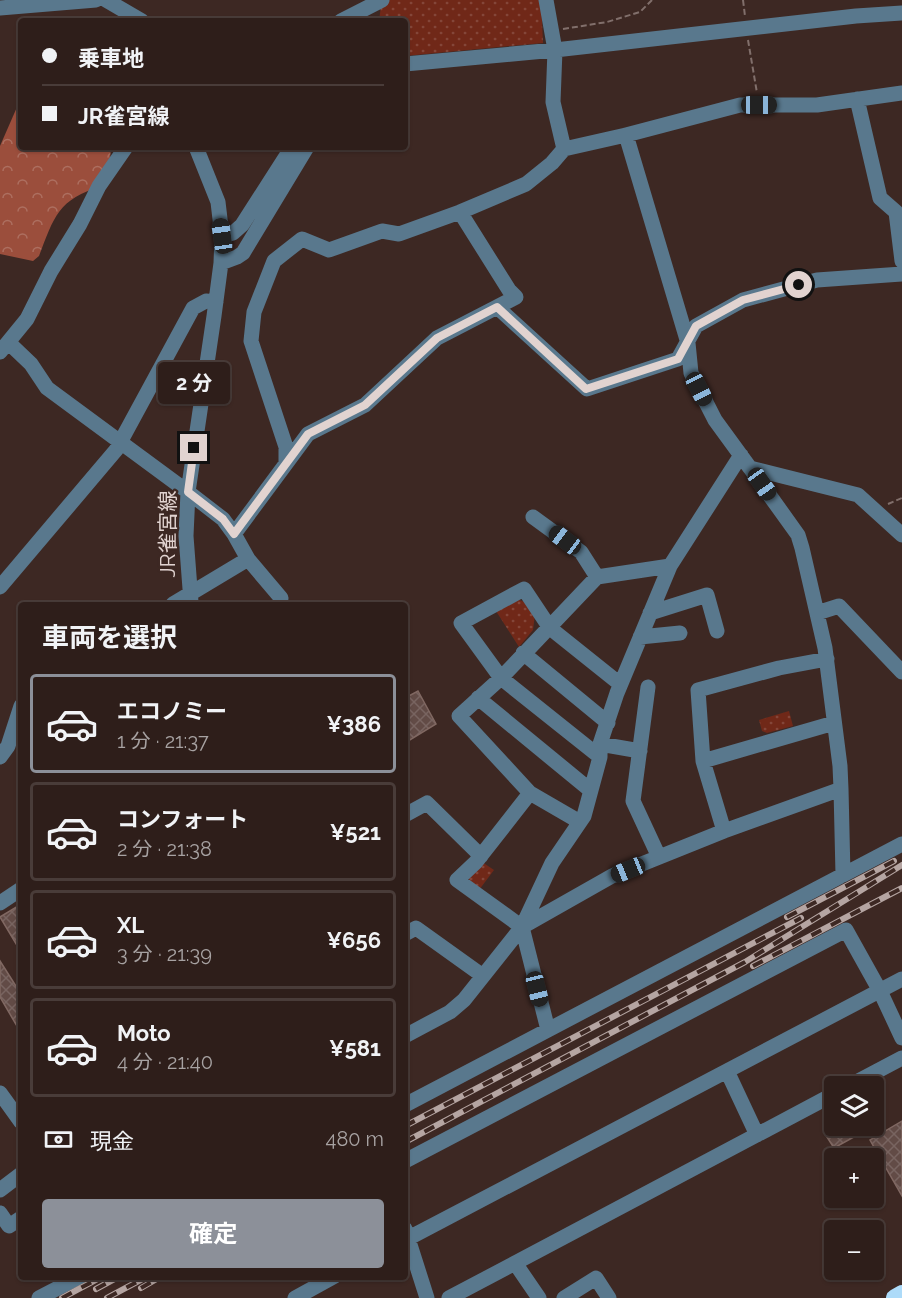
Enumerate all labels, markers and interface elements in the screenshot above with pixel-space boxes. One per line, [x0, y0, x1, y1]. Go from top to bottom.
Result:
text: 乗車地 [78, 45, 144, 71]
car [741, 96, 777, 114]
text: JR雀宮線 [78, 103, 169, 129]
car [211, 217, 233, 255]
route start [785, 271, 812, 298]
callout: 2 分 [158, 361, 230, 403]
car [683, 369, 715, 409]
text: 2 分 [176, 371, 212, 395]
route end [180, 434, 207, 461]
car [744, 464, 780, 504]
street label: JR雀宮線 [155, 491, 180, 577]
car [545, 522, 585, 558]
text: 車両を選択 [42, 622, 177, 653]
icon: car [45, 697, 99, 751]
text: エコノミー [117, 698, 227, 724]
text: ¥386 [326, 711, 381, 737]
text: 1 分 · 21:37 [117, 729, 209, 753]
icon: car [45, 805, 99, 859]
text: コンフォート [117, 806, 248, 832]
text: ¥521 [330, 819, 381, 845]
text: 2 分 · 21:38 [117, 837, 212, 861]
car [608, 855, 648, 885]
text: XL [117, 912, 144, 938]
icon: car [45, 913, 99, 967]
text: ¥656 [326, 927, 381, 953]
text: 3 分 · 21:39 [117, 942, 212, 966]
car [524, 969, 550, 1009]
text: Moto [117, 1020, 171, 1046]
icon: car [45, 1021, 99, 1075]
text: ¥581 [329, 1035, 381, 1061]
text: 4 分 · 21:40 [117, 1050, 213, 1074]
map controls [824, 1076, 884, 1280]
button: layers [824, 1076, 884, 1136]
icon: cash [42, 1123, 75, 1156]
text: 480 m [326, 1127, 384, 1151]
text: 現金 [90, 1128, 134, 1154]
button: + [824, 1148, 884, 1208]
button: 確定 [42, 1199, 384, 1268]
button: − [824, 1220, 884, 1280]

